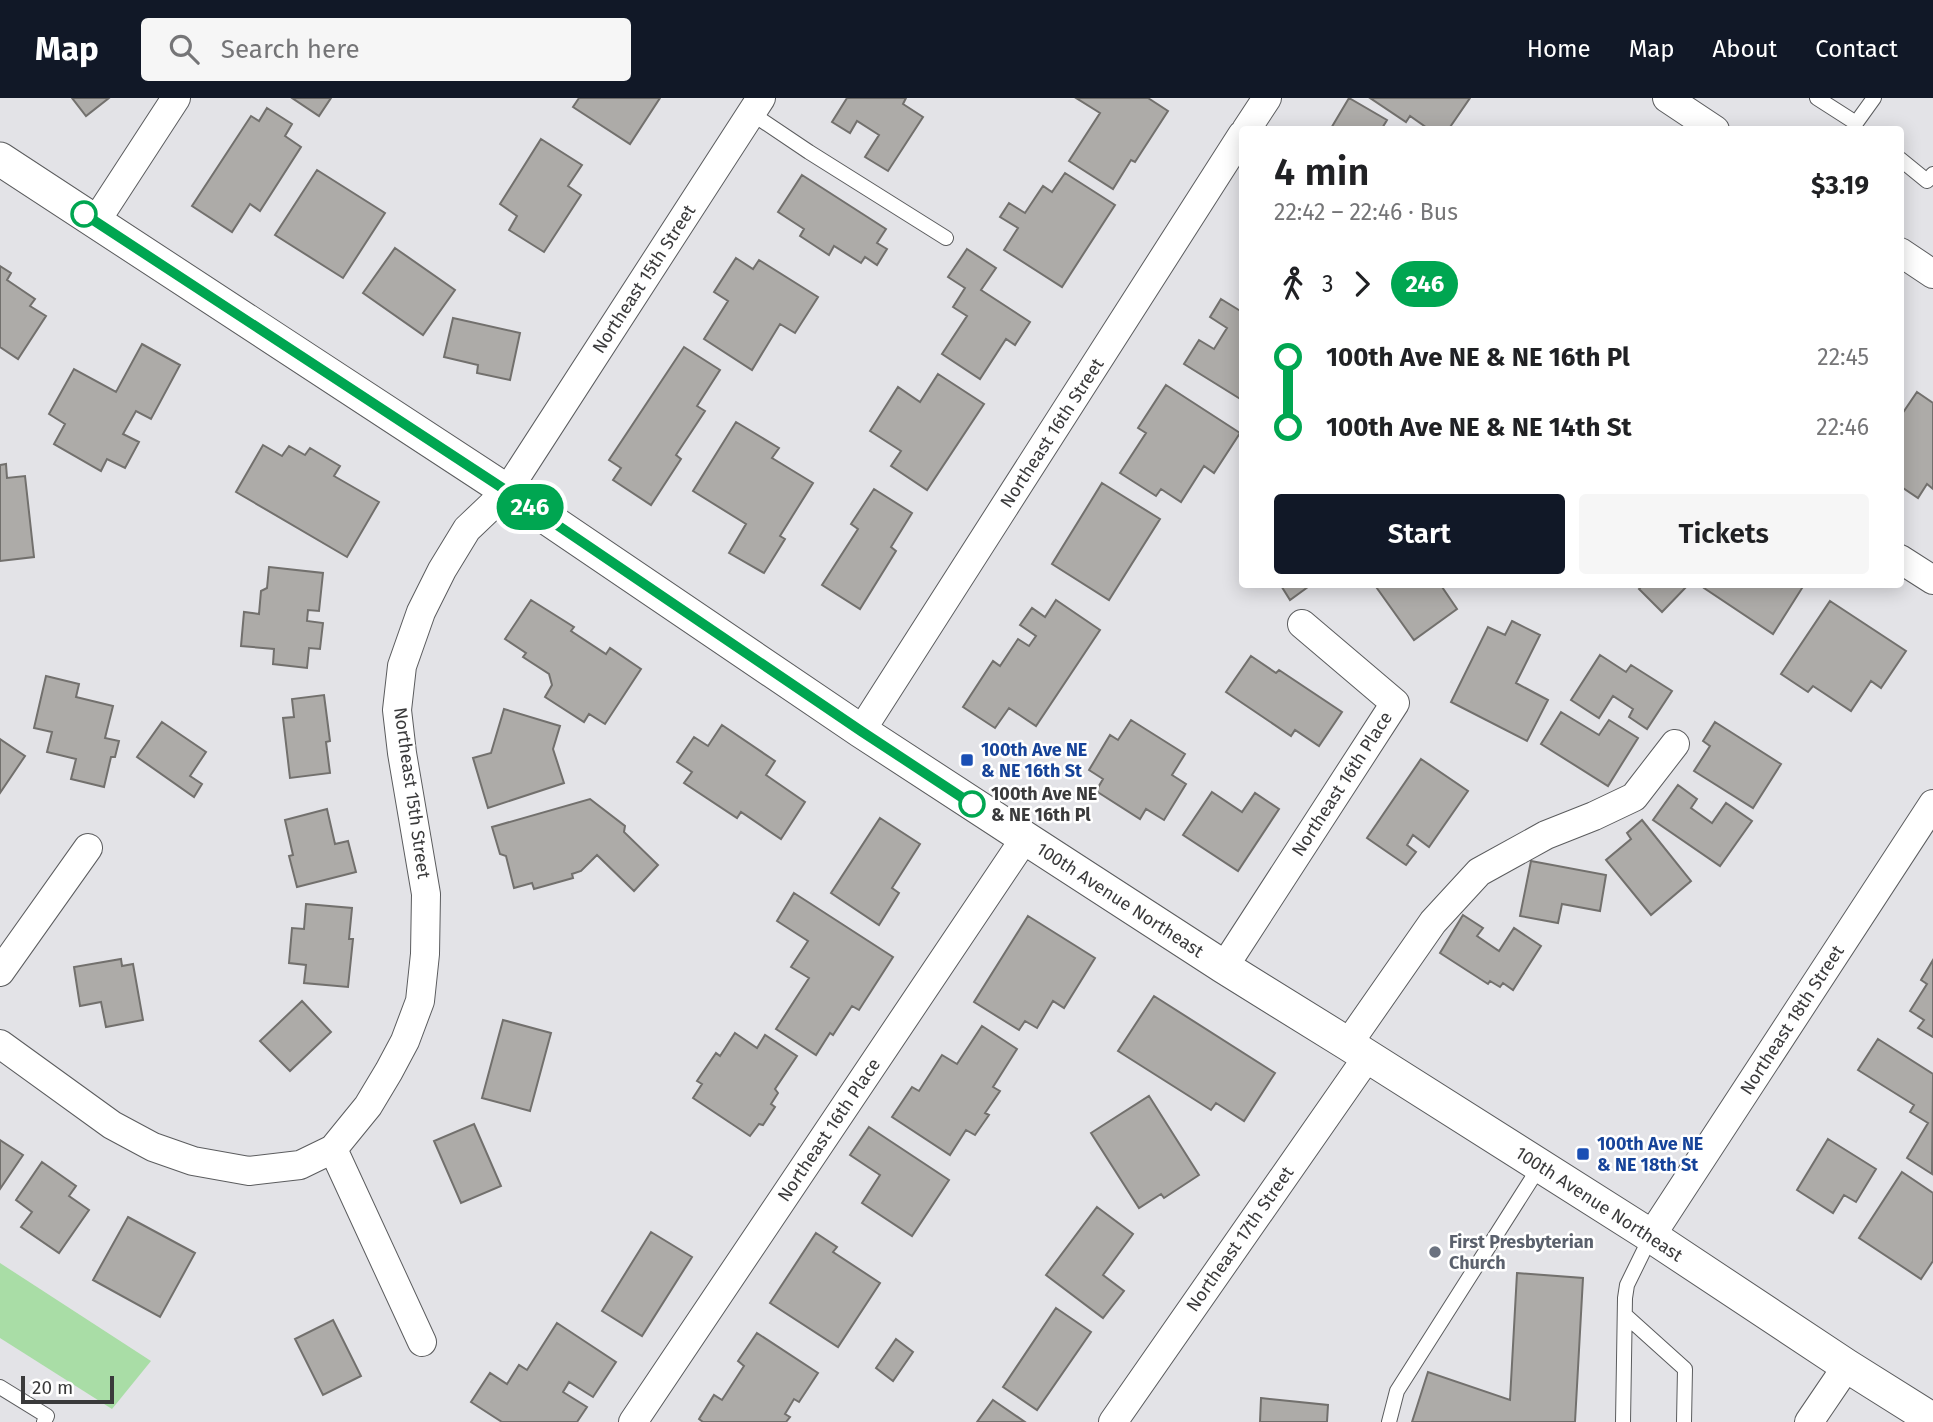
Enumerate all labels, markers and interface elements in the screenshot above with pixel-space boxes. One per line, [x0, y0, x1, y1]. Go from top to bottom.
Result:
search box [141, 18, 631, 81]
text: Map [35, 29, 99, 69]
icon: search [165, 30, 203, 68]
text: Search here [221, 34, 360, 65]
text: Home [1527, 35, 1591, 63]
text: Map [1629, 35, 1675, 63]
text: About [1713, 35, 1777, 63]
text: Contact [1815, 35, 1898, 63]
text: 4 min [1274, 149, 1369, 195]
text: $3.19 [1811, 170, 1869, 201]
text: 22:42 – 22:46 · Bus [1274, 198, 1458, 226]
street label: Northeast 15th Street [588, 200, 701, 358]
unlabelled marker [71, 201, 97, 227]
icon: walk [1274, 265, 1312, 303]
icon: forward [1343, 265, 1381, 303]
text: 3 [1322, 270, 1333, 298]
text: 246 [1405, 270, 1444, 298]
text: 100th Ave NE & NE 16th Pl [1326, 342, 1630, 373]
text: 22:45 [1817, 343, 1869, 371]
street label: Northeast 16th Street [995, 354, 1109, 512]
text: 100th Ave NE & NE 14th St [1326, 412, 1632, 443]
text: 22:46 [1816, 413, 1869, 441]
line badge: 246 [490, 484, 570, 530]
text: 246 [511, 493, 549, 521]
button: Start [1274, 494, 1565, 574]
button: Tickets [1579, 494, 1869, 574]
street label: Northeast 15th Street [389, 706, 435, 881]
street label: Northeast 16th Place [1287, 707, 1397, 861]
place label: 100th Ave NE & NE 16th St [981, 739, 1087, 782]
marker: 100th Ave NE & NE 16th St [959, 752, 975, 768]
place label: 100th Ave NE & NE 16th Pl [991, 783, 1097, 826]
marker: 100th Ave NE & NE 16th Pl [959, 791, 985, 817]
street label: 100th Avenue Northeast [1032, 838, 1208, 963]
street label: Northeast 18th Street [1735, 941, 1849, 1099]
street label: Northeast 16th Place [773, 1054, 885, 1206]
place label: 100th Ave NE & NE 18th St [1597, 1133, 1703, 1176]
street label: 100th Avenue Northeast [1511, 1142, 1687, 1267]
marker: 100th Ave NE & NE 18th St [1575, 1146, 1591, 1162]
street label: Northeast 17th Street [1182, 1162, 1299, 1316]
place label: First Presbyterian Church [1449, 1231, 1594, 1274]
marker: First Presbyterian Church [1427, 1244, 1443, 1260]
scale bar [21, 1373, 114, 1405]
text: 20 m [32, 1376, 73, 1399]

